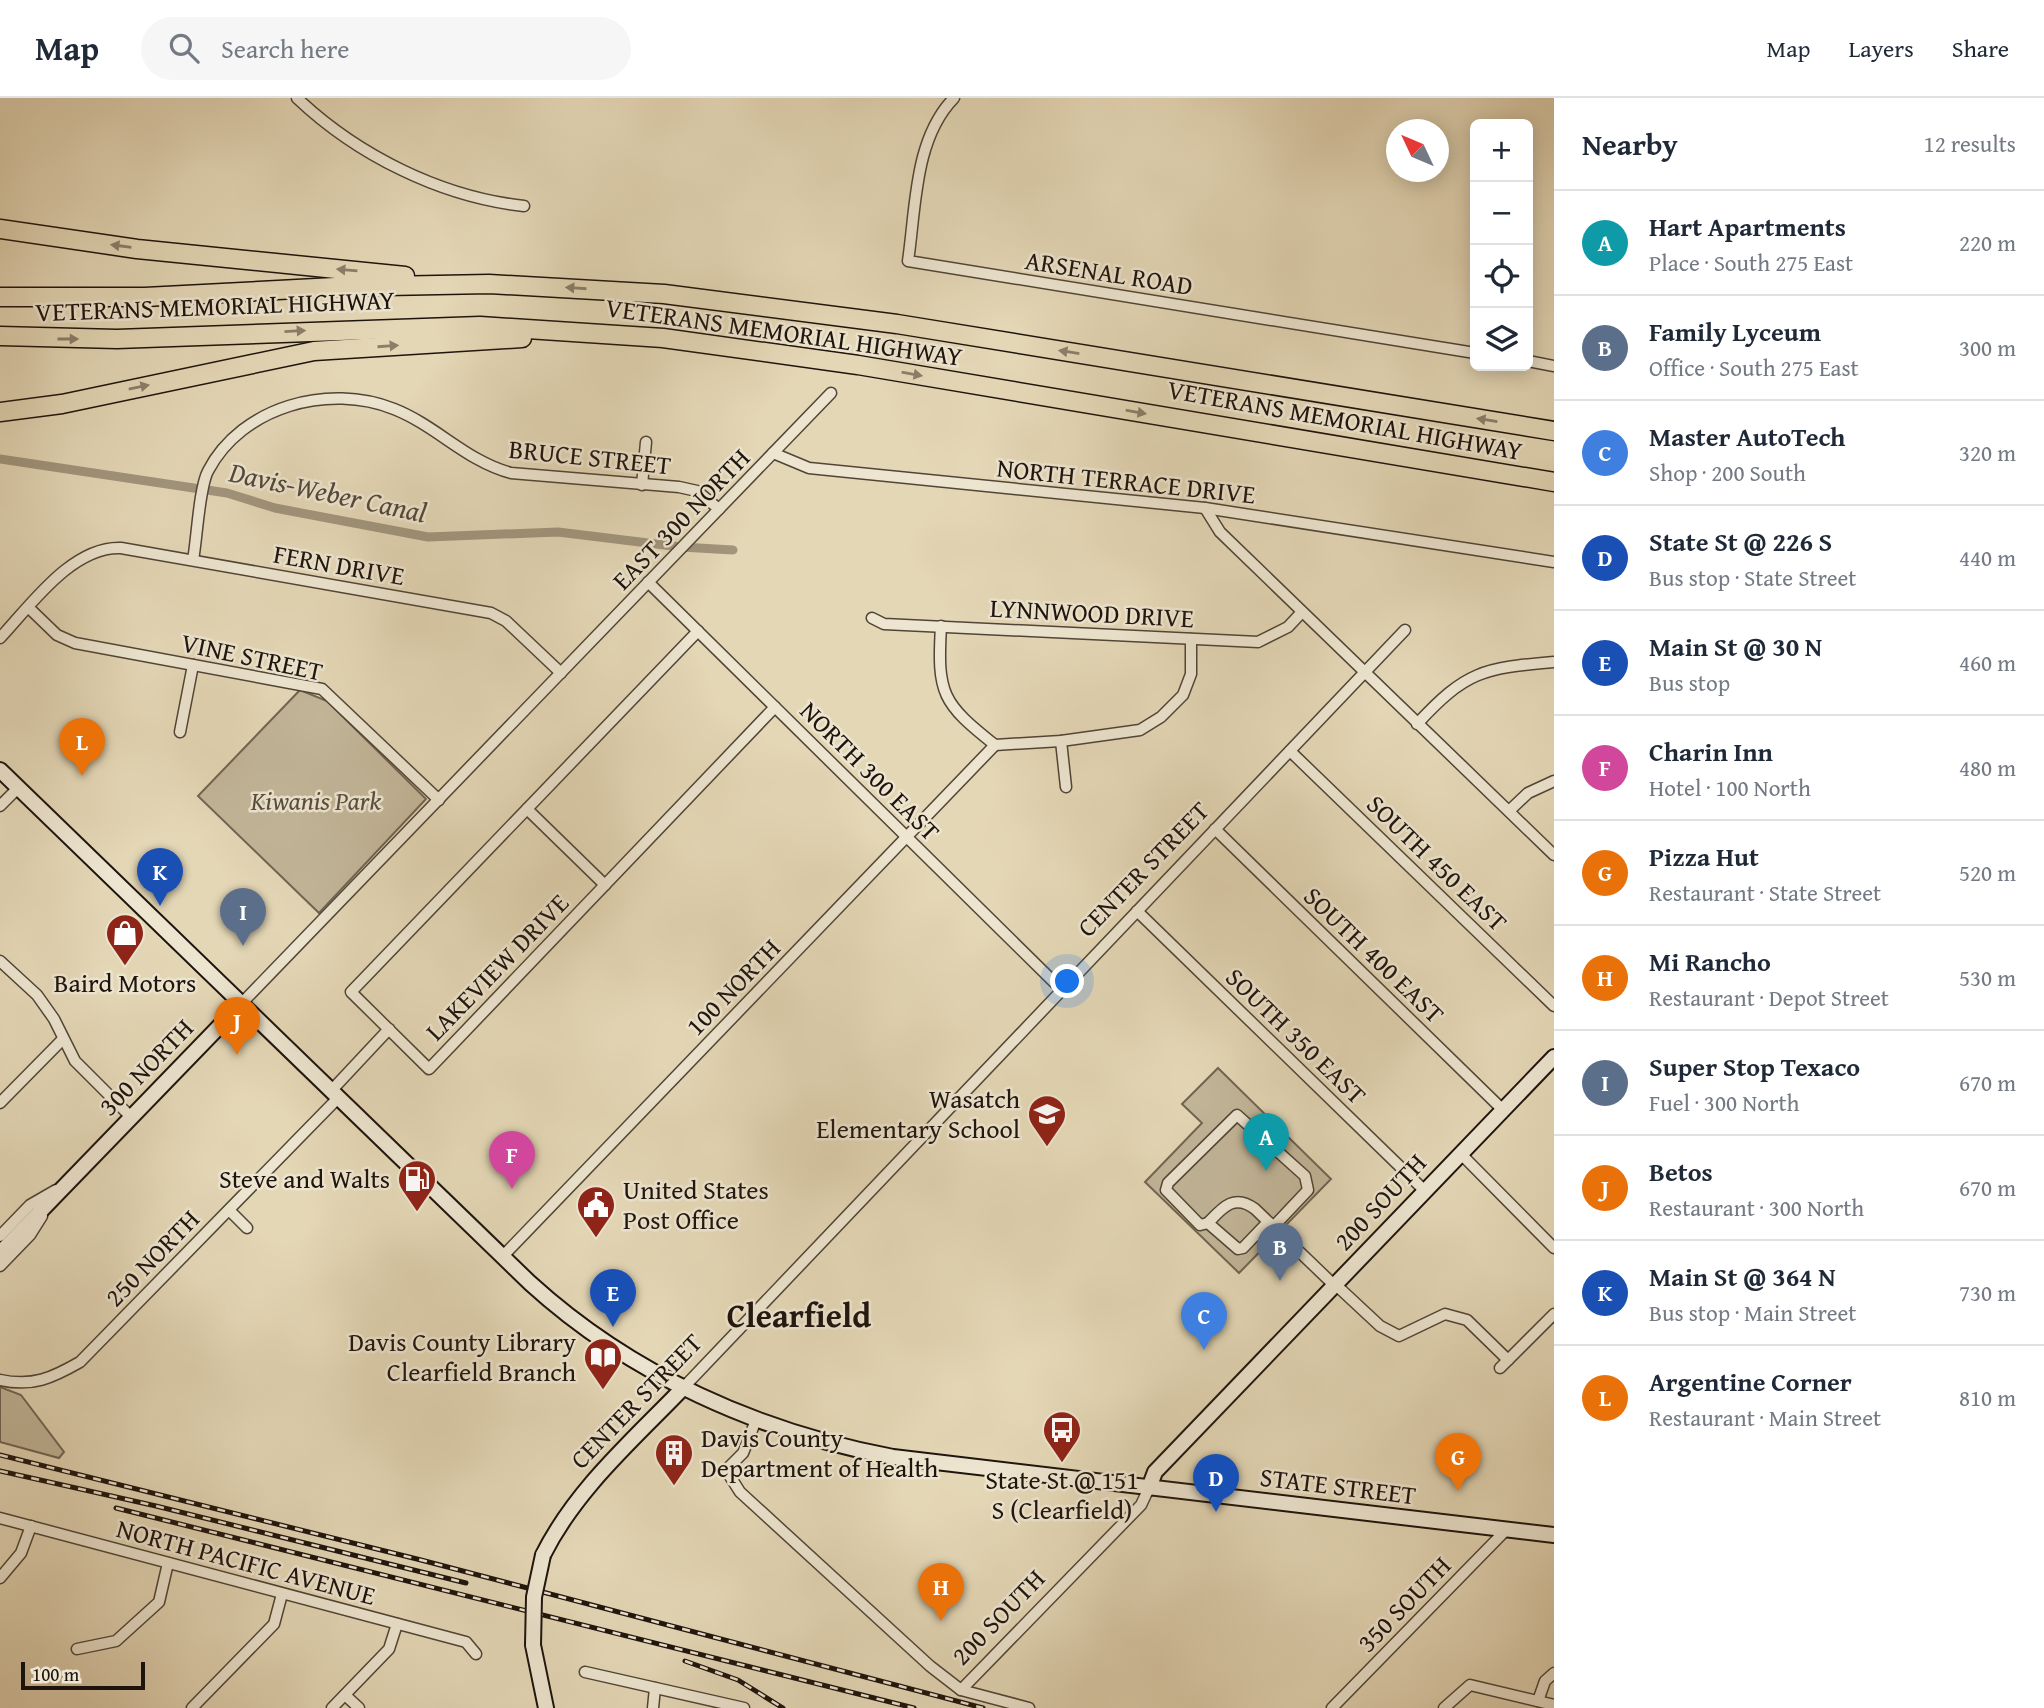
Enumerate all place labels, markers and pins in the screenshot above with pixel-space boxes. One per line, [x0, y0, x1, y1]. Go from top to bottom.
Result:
pin: L [59, 718, 105, 776]
pin: K [137, 848, 183, 906]
pin: I [220, 888, 266, 946]
shop icon: Baird Motors [104, 912, 146, 967]
place label: Baird Motors [54, 963, 196, 1002]
pin: J [214, 997, 260, 1055]
place label: Wasatch Elementary School [816, 1079, 1020, 1148]
school or university icon: Wasatch Elementary School [1026, 1093, 1068, 1148]
pin: A [1243, 1113, 1289, 1171]
pin: F [489, 1131, 535, 1189]
fuel station icon: Steve and Walts [396, 1158, 438, 1213]
place label: Steve and Walts [219, 1159, 390, 1198]
place label: United States Post Office [623, 1170, 769, 1239]
public building icon: United States Post Office [575, 1184, 617, 1239]
pin: B [1257, 1223, 1303, 1281]
pin: E [590, 1269, 636, 1327]
pin: C [1181, 1292, 1227, 1350]
place label: Davis County Library Clearfield Branch [348, 1322, 576, 1391]
library icon: Davis County Library Clearfield Branch [582, 1336, 624, 1391]
bus stop icon: State St @ 151 S (Clearfield) [1041, 1409, 1083, 1464]
place label: Davis County Department of Health [701, 1418, 939, 1487]
building icon: Davis County Department of Health [653, 1432, 695, 1487]
pin: G [1435, 1433, 1481, 1491]
pin: D [1193, 1454, 1239, 1512]
place label: State St @ 151 S (Clearfield) [985, 1460, 1139, 1529]
pin: H [918, 1563, 964, 1621]

